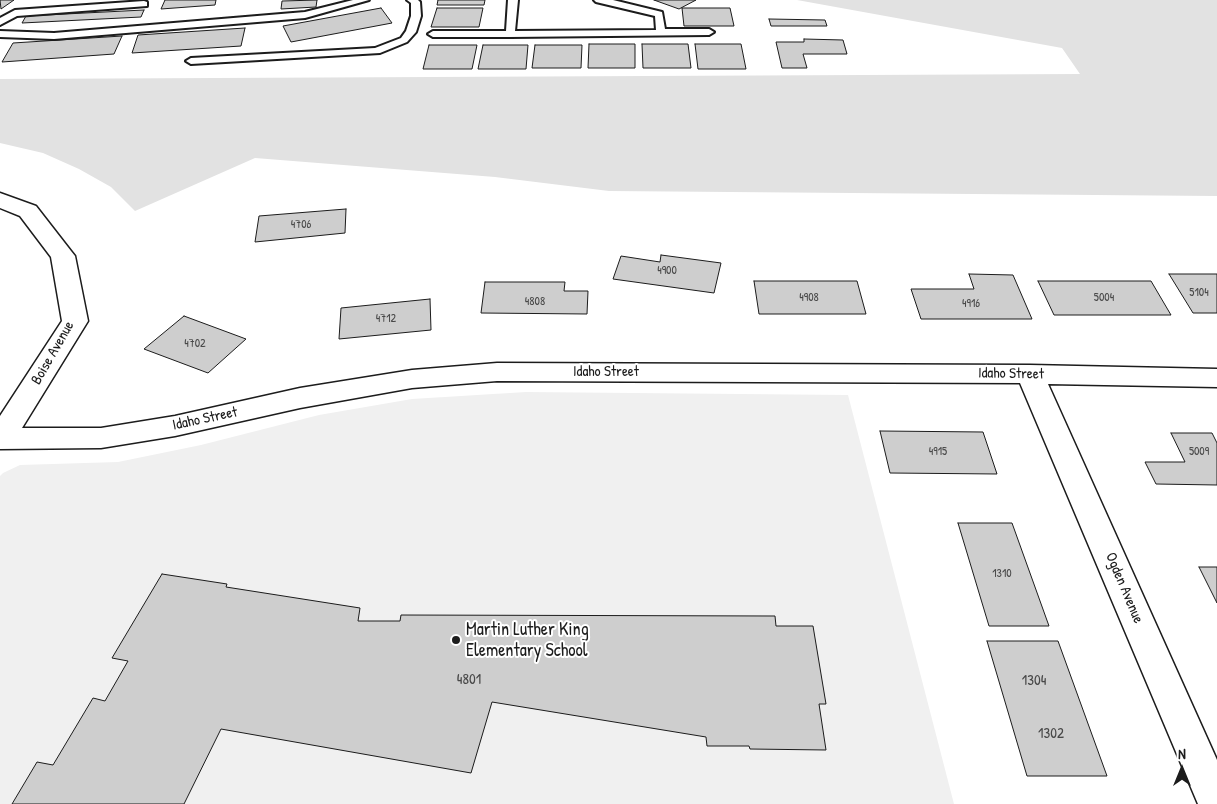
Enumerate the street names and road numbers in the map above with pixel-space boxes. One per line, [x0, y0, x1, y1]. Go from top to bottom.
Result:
street label: Boise Avenue [28, 318, 78, 388]
street label: Idaho Street [573, 363, 639, 381]
street label: Idaho Street [978, 364, 1044, 384]
street label: Idaho Street [171, 403, 239, 435]
street label: Ogden Avenue [1101, 550, 1147, 626]

